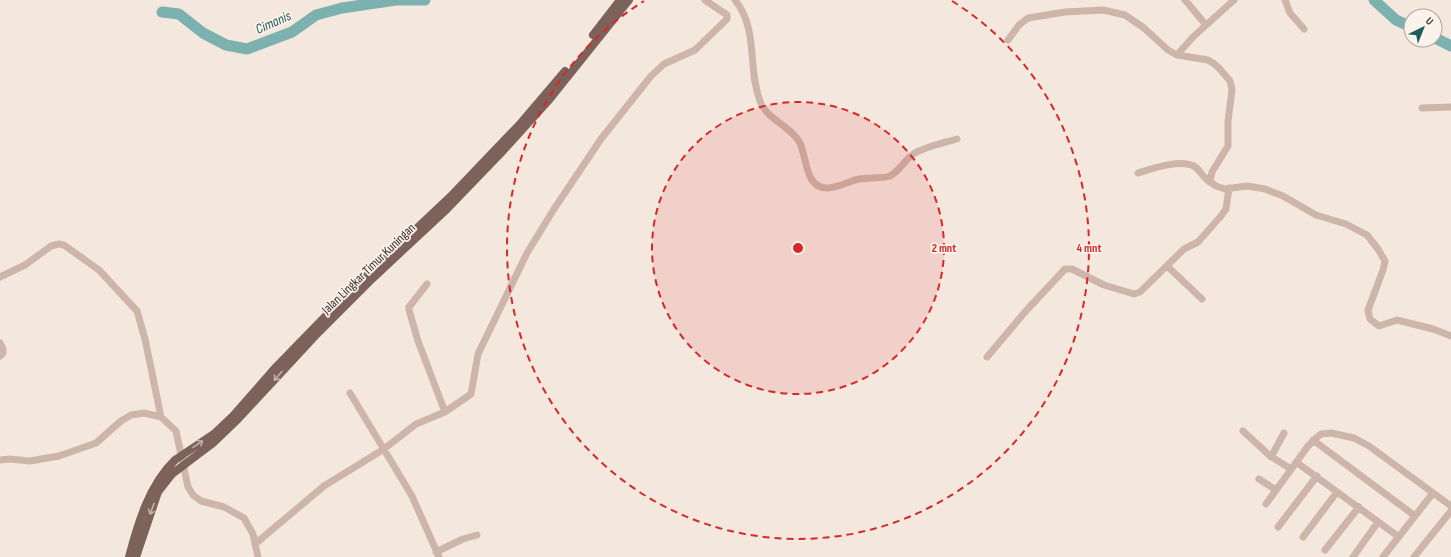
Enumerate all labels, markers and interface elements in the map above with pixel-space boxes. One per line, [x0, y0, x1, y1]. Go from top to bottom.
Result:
water label: Cimanis [253, 7, 294, 38]
north arrow [1403, 8, 1443, 48]
text: U [1423, 14, 1436, 28]
street label: Jalan Lingkar Timur Kuningan [318, 220, 419, 318]
centre of rings [791, 241, 805, 255]
text: 2 mnt [932, 241, 956, 256]
text: 4 mnt [1077, 241, 1101, 256]
one-way arrow [273, 371, 283, 381]
one-way arrow [192, 440, 203, 448]
one-way arrow [147, 503, 155, 515]

